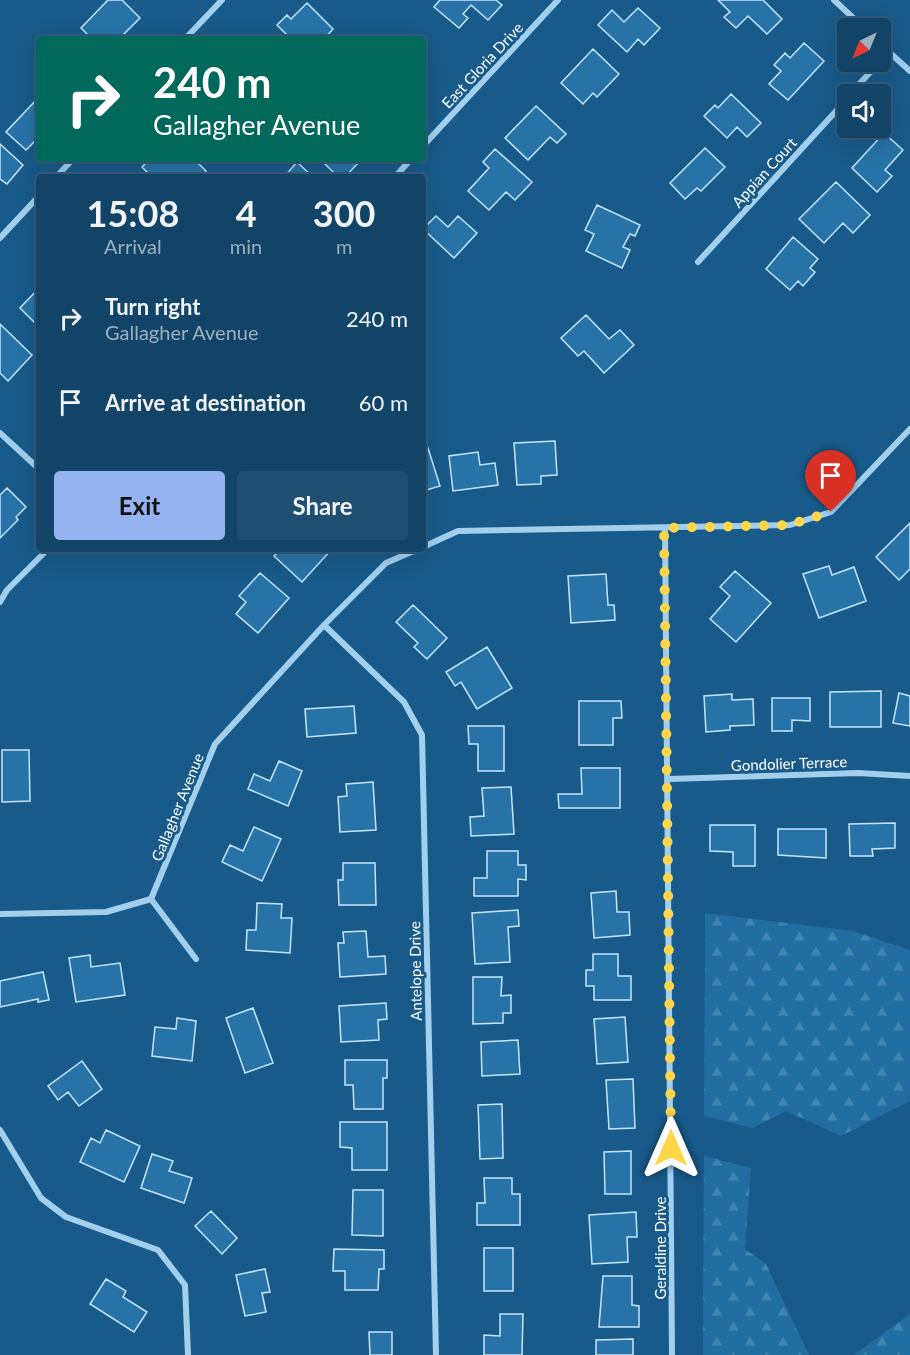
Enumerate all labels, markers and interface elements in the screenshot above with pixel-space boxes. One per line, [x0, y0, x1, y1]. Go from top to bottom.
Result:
street label: East Gloria Drive [438, 18, 526, 112]
north arrow [837, 18, 891, 72]
map controls [837, 18, 891, 138]
text: 240 m [153, 57, 271, 107]
icon: right [54, 60, 132, 138]
button: sound [837, 84, 891, 138]
text: Gallagher Avenue [153, 108, 360, 141]
street label: Appian Court [728, 133, 800, 211]
text: 15:08 [87, 191, 179, 235]
text: 4 [236, 191, 257, 235]
text: 300 [313, 191, 375, 235]
text: Arrival [104, 234, 162, 258]
text: min [230, 234, 262, 258]
text: m [336, 234, 352, 258]
text: Turn right [105, 293, 200, 320]
icon: right [54, 302, 87, 335]
text: 240 m [346, 305, 408, 332]
text: Gallagher Avenue [105, 320, 259, 344]
icon: arrive [54, 386, 87, 419]
text: Arrive at destination [105, 389, 306, 416]
text: 60 m [359, 389, 408, 416]
pin [805, 450, 856, 512]
icon: arrive [814, 459, 847, 492]
button: Exit [54, 471, 225, 540]
button: Share [237, 471, 408, 540]
street label: Gallagher Avenue [147, 750, 207, 864]
street label: Gondolier Terrace [731, 752, 848, 774]
street label: Antelope Drive [405, 921, 425, 1021]
position arrow [639, 1116, 703, 1180]
street label: Geraldine Drive [651, 1196, 669, 1300]

